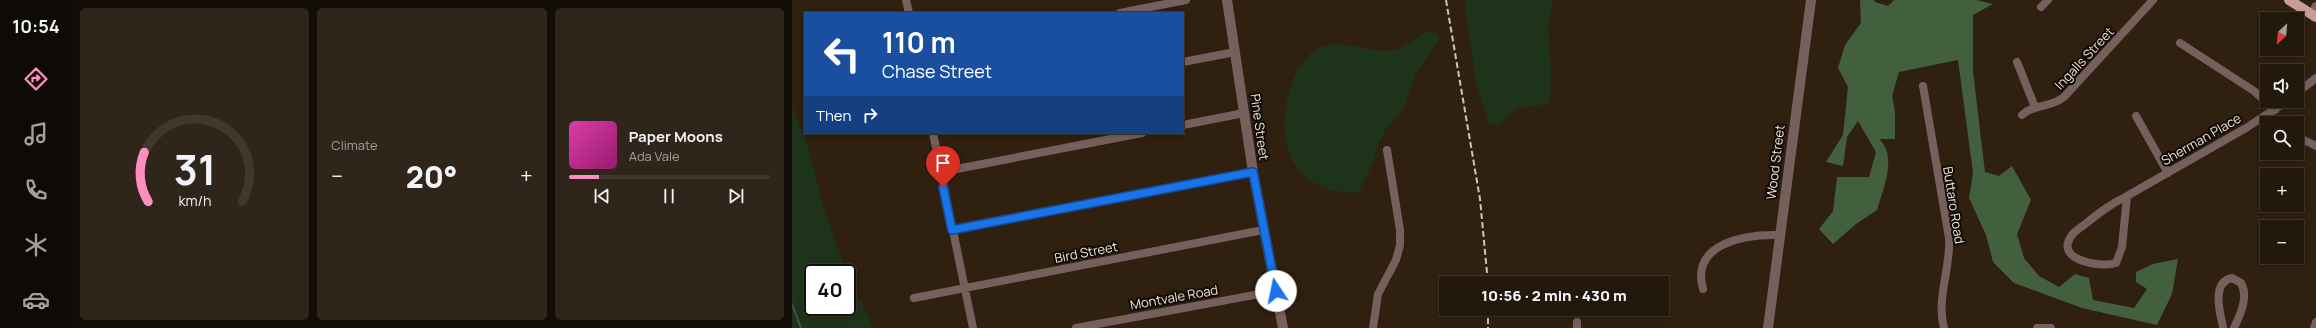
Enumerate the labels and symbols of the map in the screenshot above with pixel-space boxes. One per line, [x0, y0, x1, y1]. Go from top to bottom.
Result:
north arrow [2260, 12, 2304, 56]
street label: Ingalls Street [2050, 23, 2118, 93]
street label: Pine Street [1246, 93, 1274, 161]
street label: Sherman Place [2158, 109, 2245, 169]
street label: Wood Street [1761, 124, 1789, 200]
pin [926, 146, 960, 187]
street label: Buttaro Road [1939, 165, 1969, 245]
street label: Bird Street [1053, 237, 1119, 267]
speed limit sign: 40 [804, 264, 856, 316]
position arrow [1255, 270, 1297, 312]
street label: Montvale Road [1129, 280, 1219, 314]

